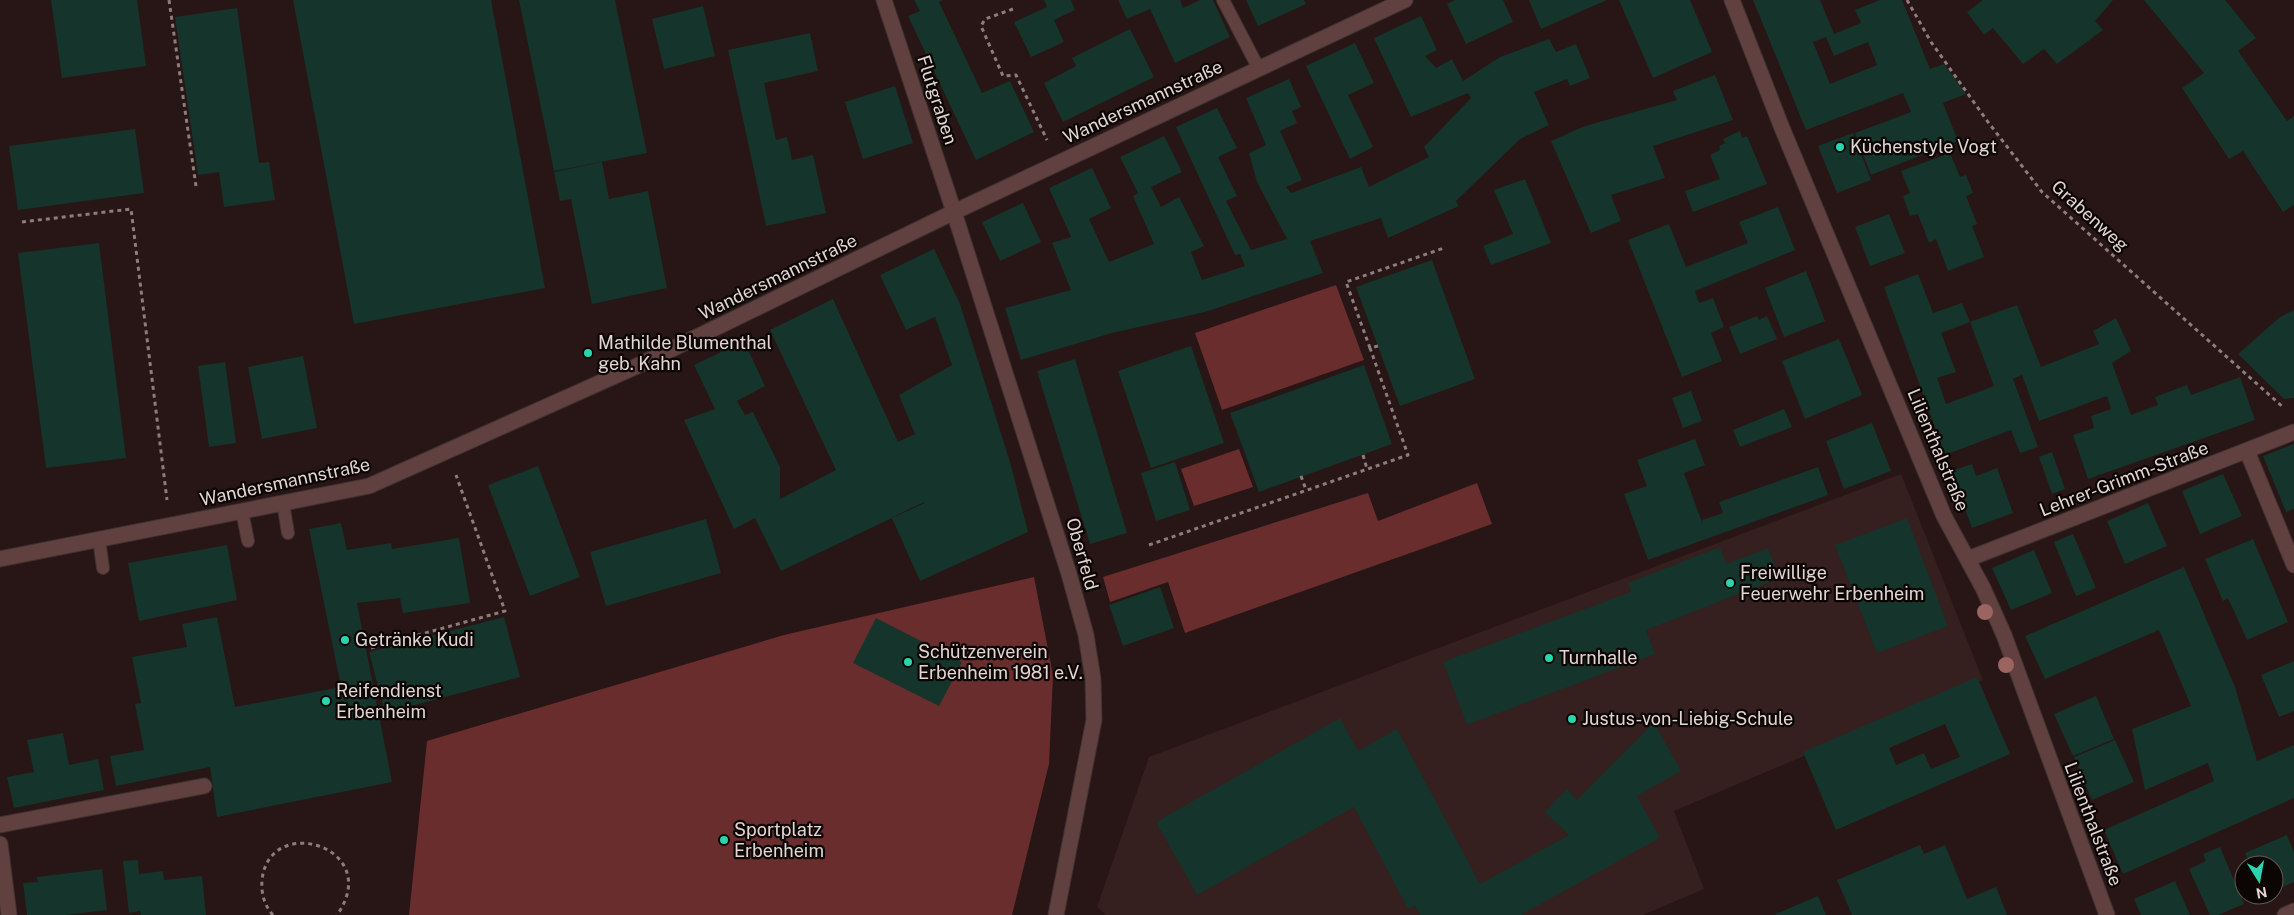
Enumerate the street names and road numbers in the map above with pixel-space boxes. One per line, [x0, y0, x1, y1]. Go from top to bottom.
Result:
street label: Flutgraben [913, 53, 962, 147]
street label: Wandersmannstraße [1060, 55, 1226, 148]
street label: Grabenweg [2048, 176, 2133, 256]
street label: Wandersmannstraße [695, 229, 860, 324]
street label: Lilienthalstraße [1903, 385, 1974, 514]
street label: Lehrer-Grimm-Straße [2036, 437, 2211, 520]
street label: Wandersmannstraße [198, 453, 372, 510]
street label: Oberfeld [1062, 515, 1103, 592]
street label: Lilienthalstraße [2060, 759, 2127, 889]

